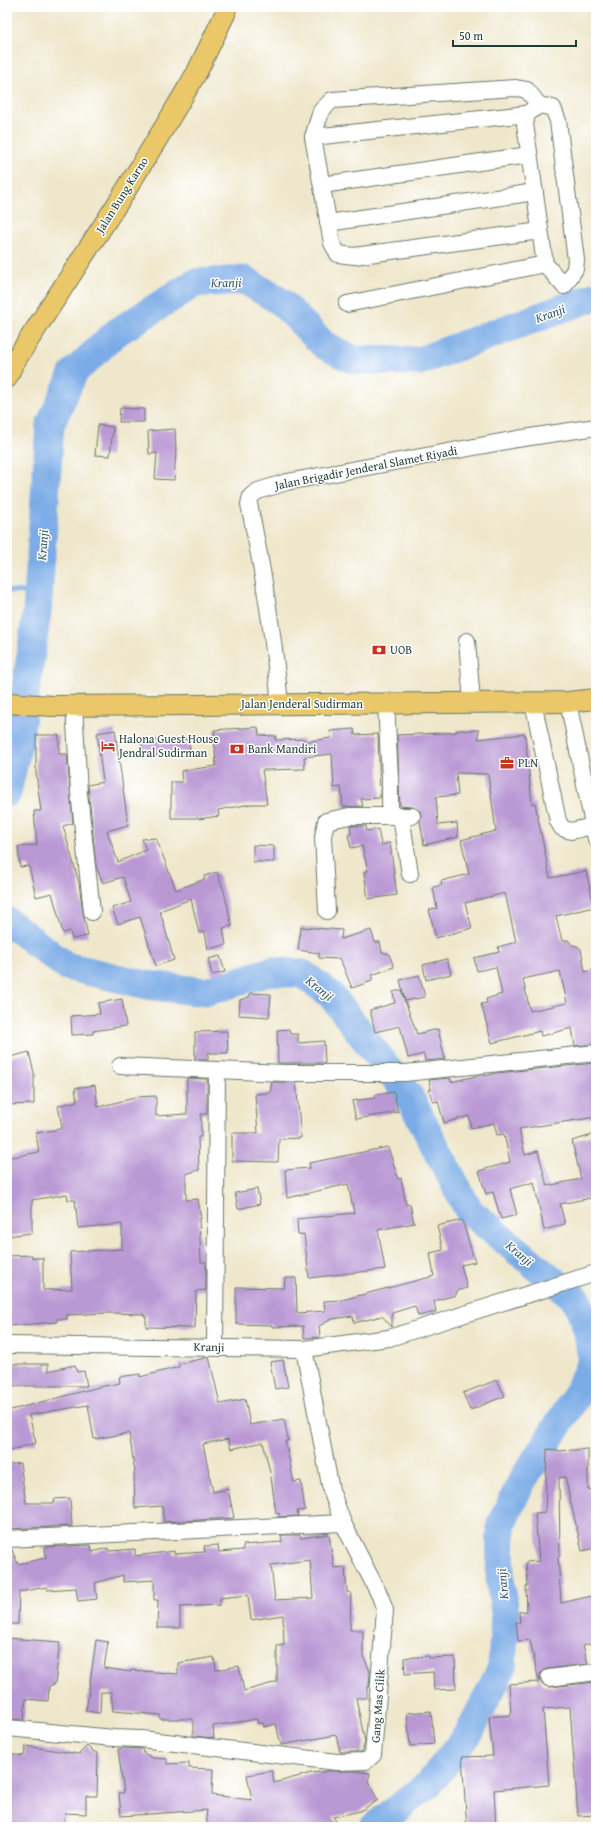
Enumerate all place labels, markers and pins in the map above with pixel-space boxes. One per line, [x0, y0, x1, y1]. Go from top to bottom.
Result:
place label: UOB [390, 641, 412, 658]
bank icon: UOB [371, 642, 387, 658]
place label: Halona Guest House Jendral Sudirman [117, 730, 219, 761]
hotel icon: Halona Guest House Jendral Sudirman [100, 738, 116, 754]
place label: Bank Mandiri [248, 740, 317, 757]
bank icon: Bank Mandiri [229, 741, 245, 757]
place label: PLN [518, 754, 538, 771]
office icon: PLN [499, 755, 515, 771]

